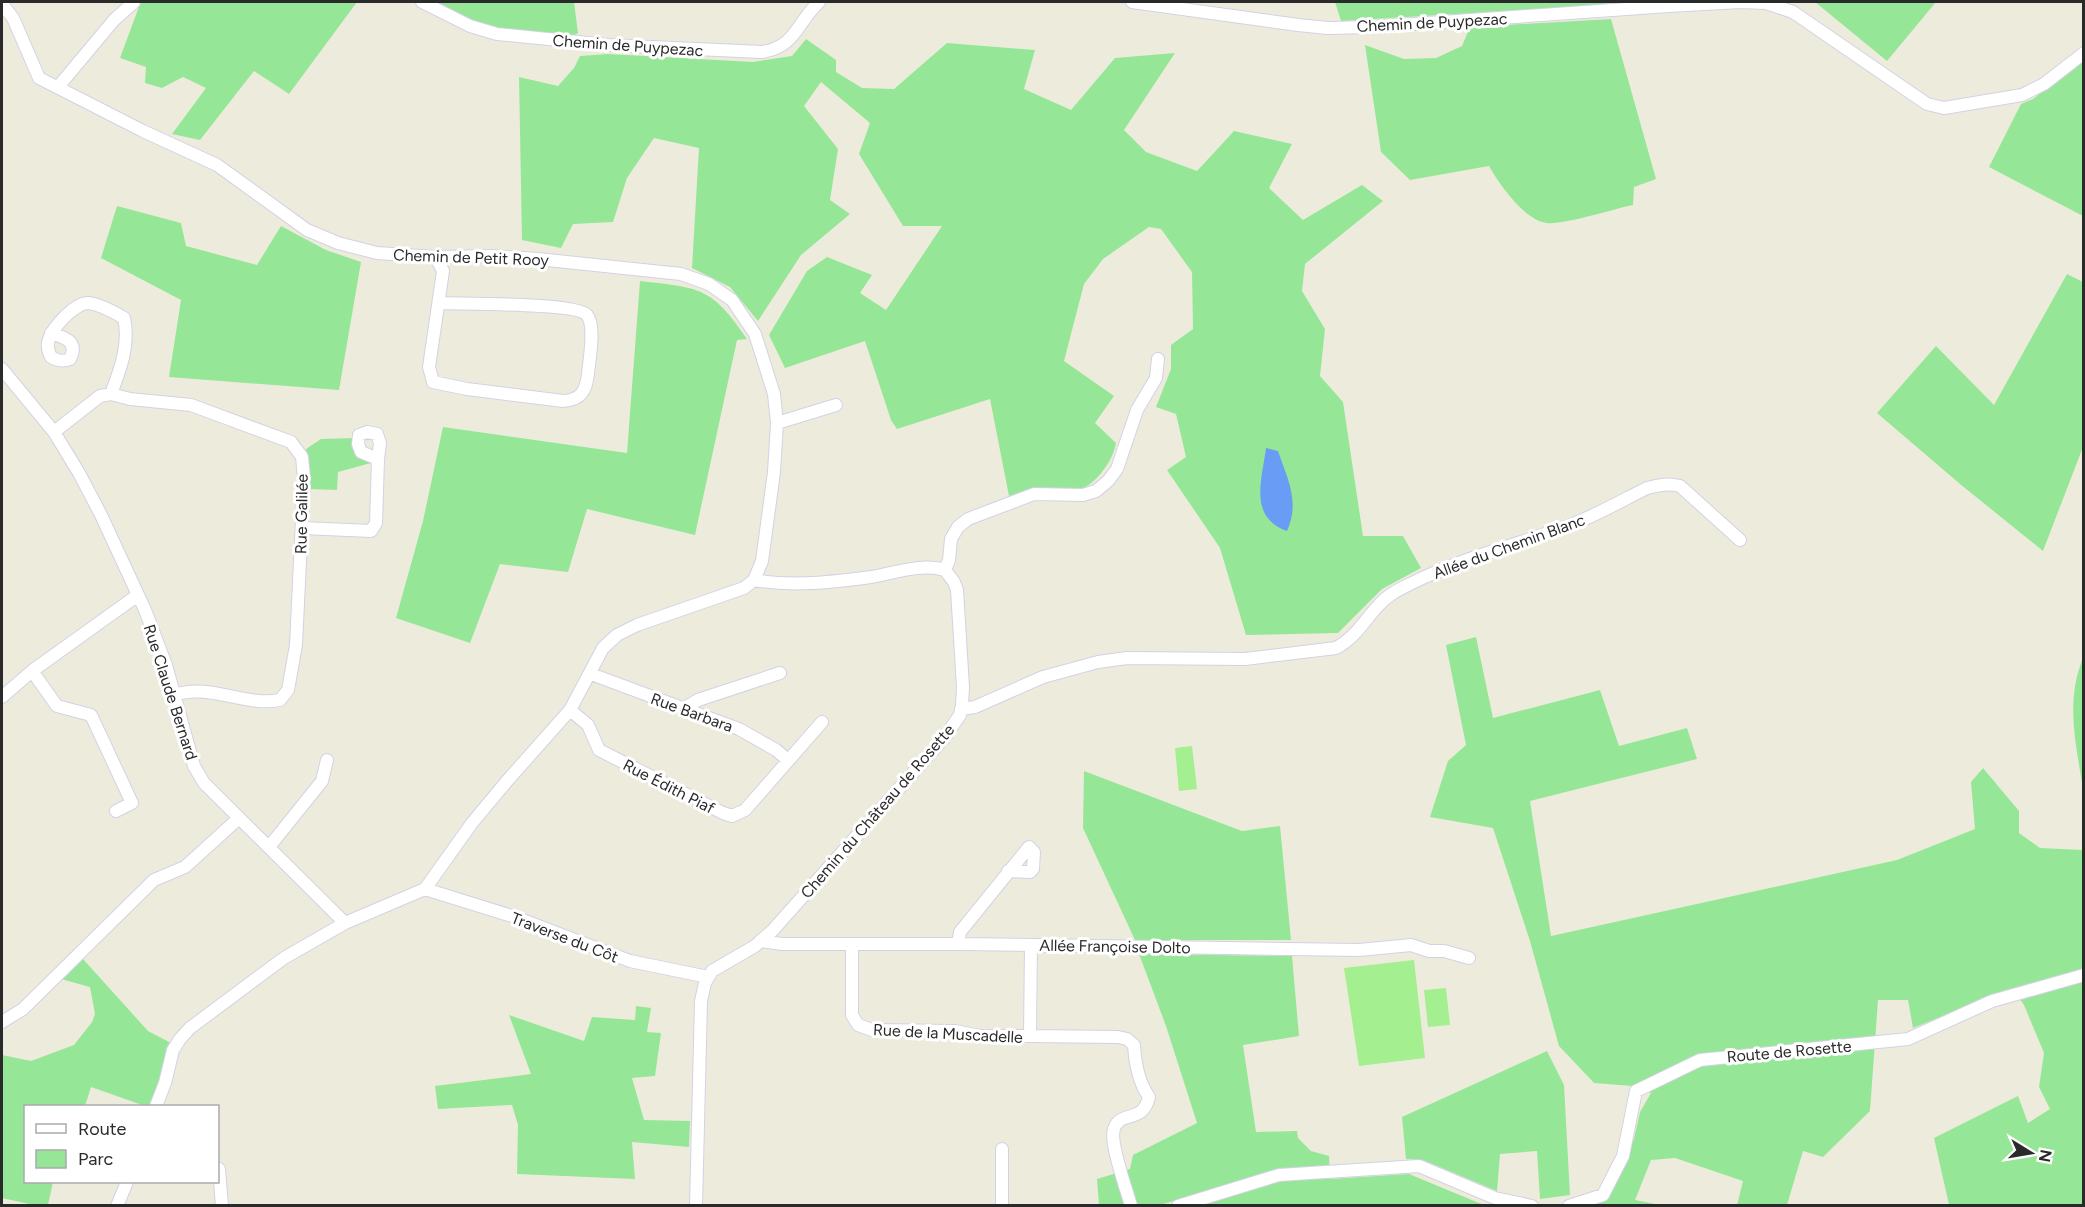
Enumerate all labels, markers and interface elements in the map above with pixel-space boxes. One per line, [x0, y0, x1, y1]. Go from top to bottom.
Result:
street label: Chemin de Puypezac [1356, 9, 1508, 36]
street label: Chemin de Puypezac [552, 31, 704, 60]
street label: Chemin de Petit Rooy [393, 245, 550, 270]
street label: Rue Galilée [291, 473, 312, 554]
street label: Allée du Chemin Blanc [1431, 510, 1588, 583]
street label: Rue Claude Bernard [140, 622, 201, 762]
street label: Rue Barbara [648, 689, 736, 736]
street label: Chemin du Château de Rosette [797, 720, 958, 902]
street label: Rue Édith Piaf [620, 755, 718, 818]
street label: Traverse du Côt [509, 908, 621, 967]
street label: Allée Françoise Dolto [1039, 936, 1191, 957]
street label: Rue de la Muscadelle [873, 1020, 1024, 1047]
street label: Route de Rosette [1726, 1037, 1853, 1066]
legend [24, 1105, 219, 1183]
text: Route [78, 1118, 127, 1140]
north arrow [2001, 1123, 2061, 1183]
text: Parc [78, 1148, 114, 1170]
text: N [2035, 1148, 2056, 1164]

